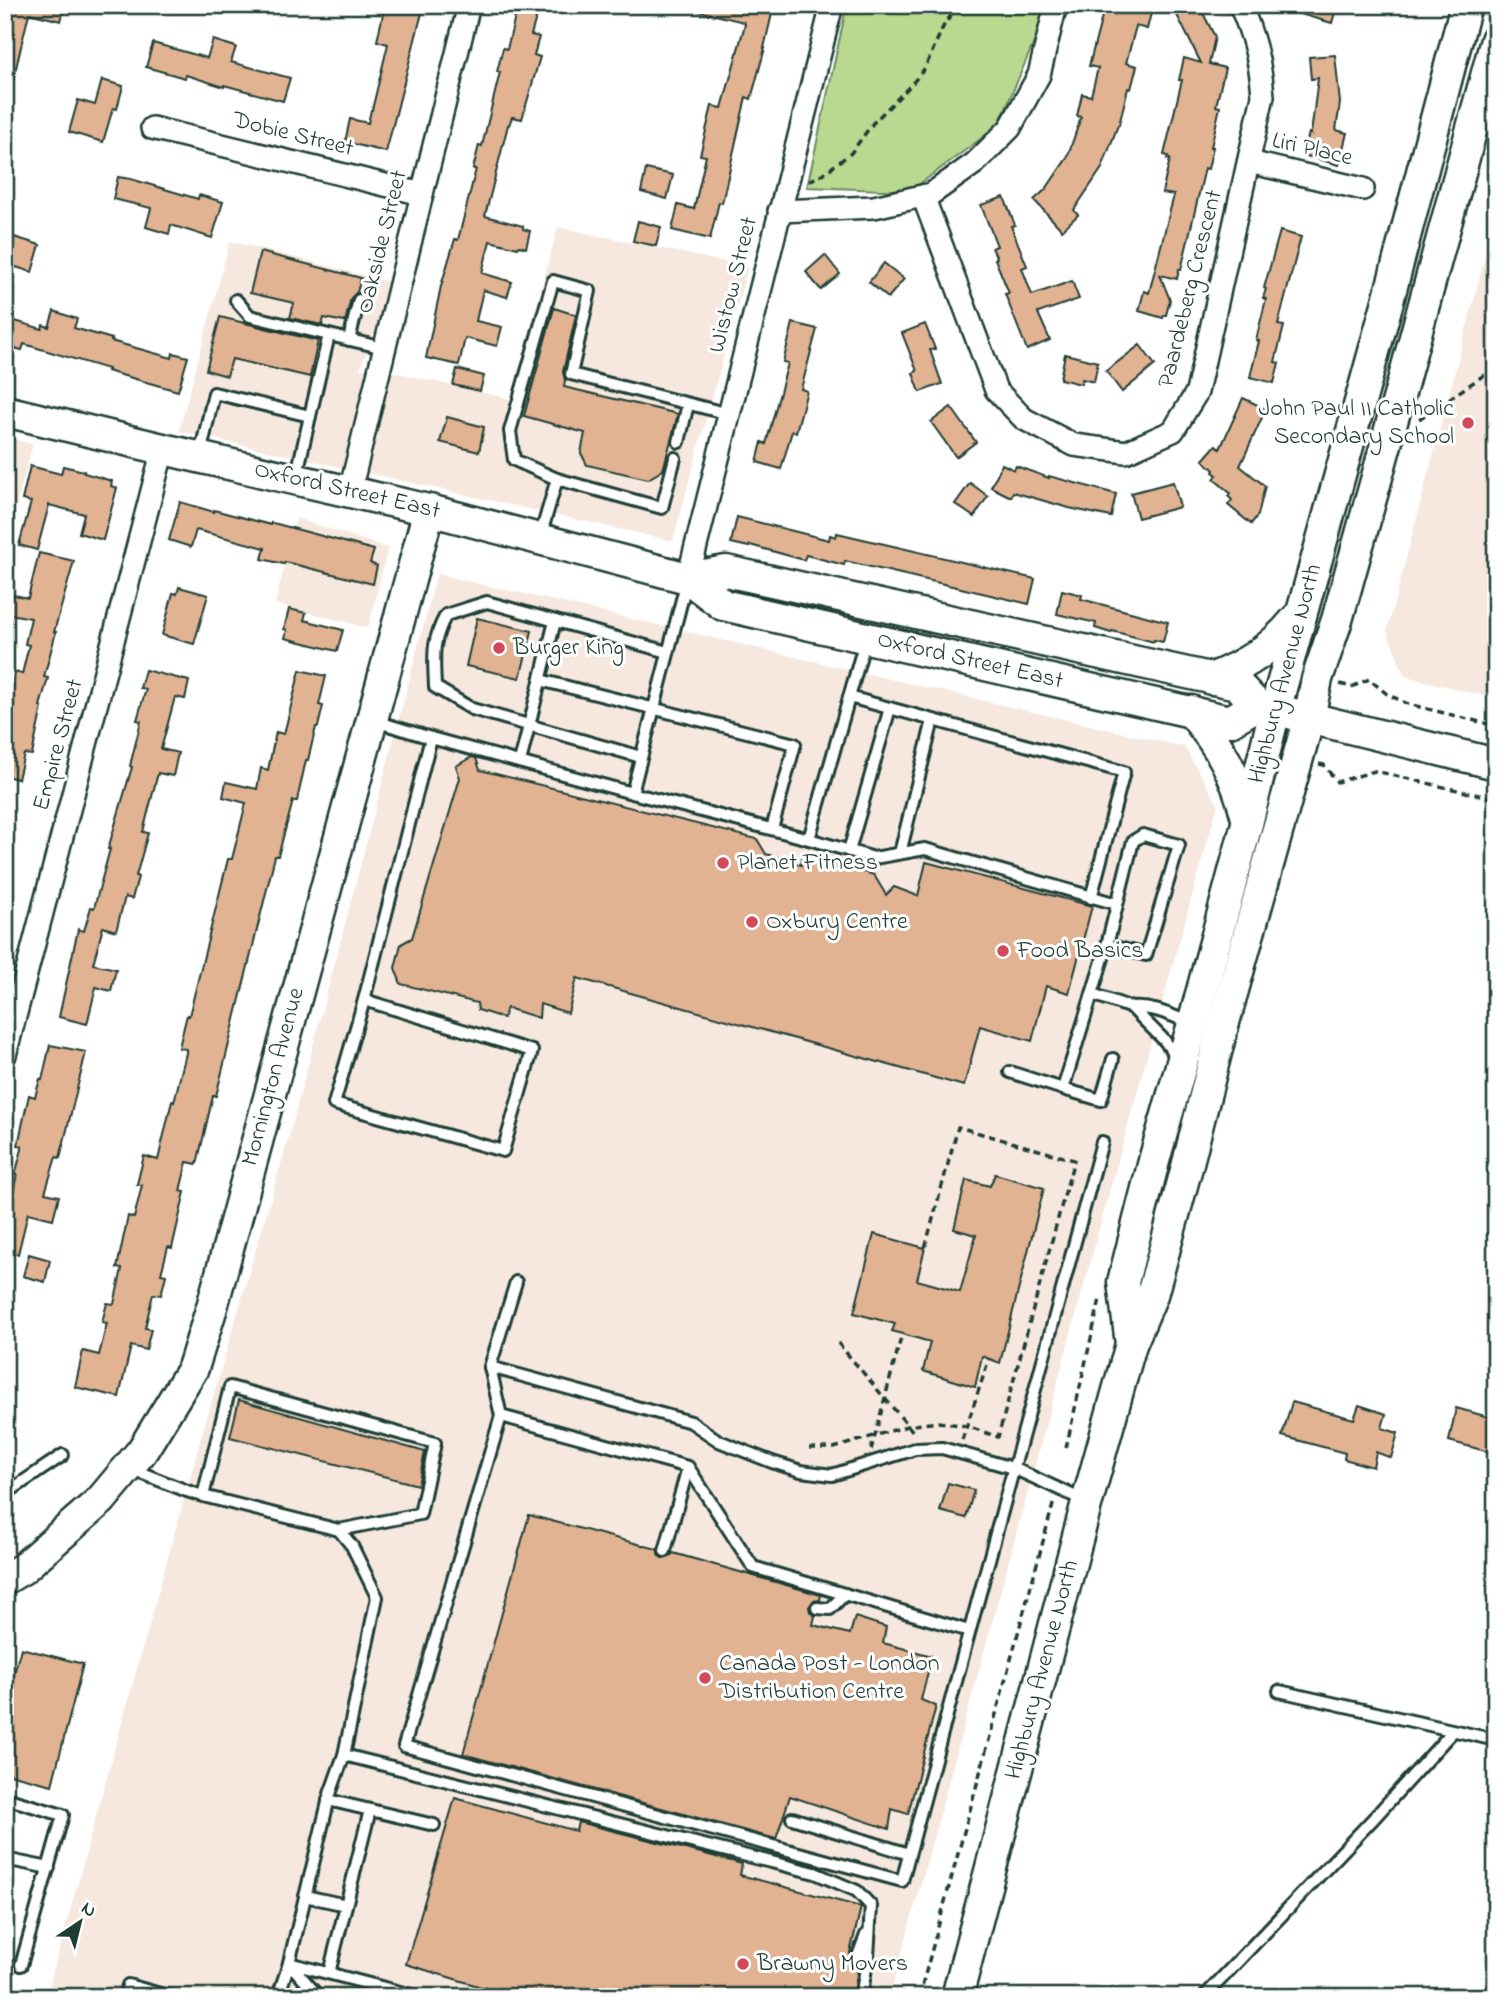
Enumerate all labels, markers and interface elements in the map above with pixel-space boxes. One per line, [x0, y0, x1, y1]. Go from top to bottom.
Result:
street label: Dobie Street [228, 103, 357, 167]
street label: Liri Place [1268, 124, 1356, 176]
street label: Oakside Street [348, 167, 418, 317]
street label: Paardeberg Crescent [1150, 186, 1232, 392]
street label: Wistow Street [700, 213, 768, 357]
place label: John Paul II Catholic Secondary School [1259, 392, 1454, 456]
marker: John Paul II Catholic Secondary School [1460, 415, 1476, 431]
street label: Oxford Street East [251, 453, 443, 529]
street label: Highbury Avenue North [1240, 560, 1333, 788]
street label: Oxford Street East [874, 623, 1066, 699]
place label: Burger King [512, 631, 624, 666]
marker: Burger King [491, 640, 507, 656]
street label: Empire Street [25, 675, 93, 815]
place label: Planet Fitness [737, 846, 878, 881]
marker: Planet Fitness [715, 855, 731, 871]
place label: Oxbury Centre [766, 905, 908, 941]
marker: Oxbury Centre [744, 914, 760, 930]
place label: Food Basics [1016, 934, 1143, 969]
marker: Food Basics [995, 943, 1011, 959]
street label: Mornington Avenue [233, 984, 315, 1170]
street label: Highbury Avenue North [997, 1556, 1090, 1784]
place label: Canada Post - London Distribution Centre [718, 1647, 940, 1710]
marker: Canada Post - London Distribution Centre [697, 1670, 713, 1686]
north arrow [46, 1886, 116, 1956]
text: N [75, 1895, 101, 1925]
place label: Brawny Movers [756, 1947, 908, 1983]
marker: Brawny Movers [735, 1956, 751, 1972]

